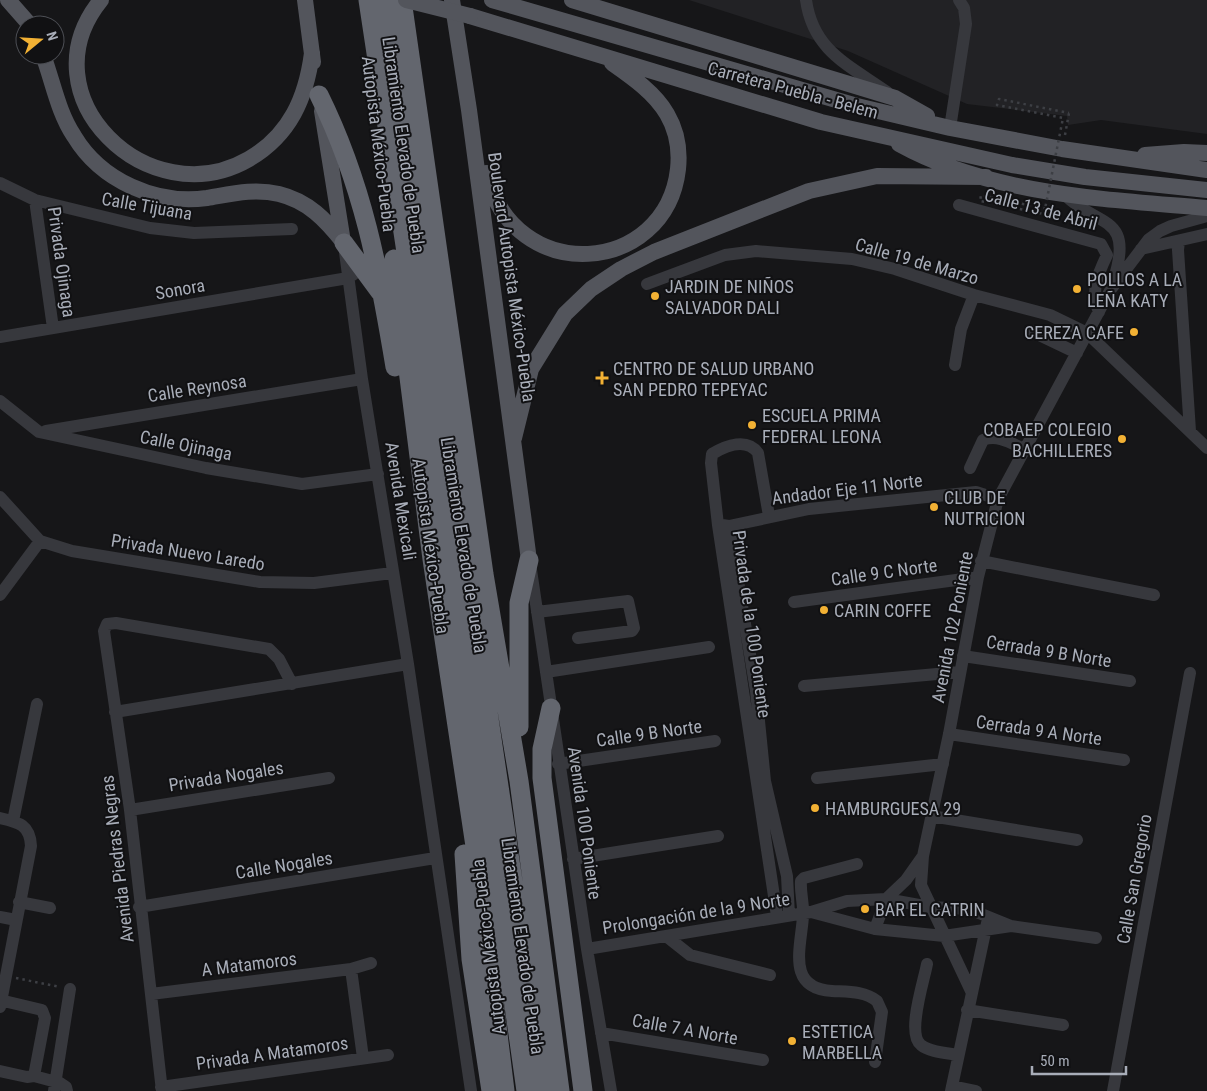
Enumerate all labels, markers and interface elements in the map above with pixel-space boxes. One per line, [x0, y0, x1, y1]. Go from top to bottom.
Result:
north arrow [15, 15, 65, 65]
text: N [43, 29, 61, 43]
street label: Libramiento Elevado de Puebla [378, 35, 430, 255]
street label: Autopista México-Puebla [358, 55, 400, 233]
street label: Carretera Puebla - Belem [705, 57, 881, 123]
street label: Boulevard Autopista México-Puebla [484, 151, 540, 403]
street label: Calle 13 de Abril [982, 184, 1100, 234]
street label: Calle Tijuana [100, 188, 194, 224]
street label: Privada Ojinaga [44, 205, 80, 319]
street label: Calle 19 de Marzo [853, 233, 981, 289]
place label: POLLOS A LA LEÑA KATY [1087, 269, 1183, 311]
street label: Sonora [154, 274, 206, 304]
place label: JARDIN DE NIÑOS SALVADOR DALI [665, 276, 794, 318]
marker: POLLOS A LA LEÑA KATY [1071, 283, 1083, 295]
marker: JARDIN DE NIÑOS SALVADOR DALI [649, 290, 661, 302]
place label: CEREZA CAFE [1024, 322, 1124, 343]
marker: CEREZA CAFE [1128, 326, 1140, 338]
place label: CENTRO DE SALUD URBANO SAN PEDRO TEPEYAC [613, 358, 814, 400]
street label: Calle Reynosa [146, 370, 248, 406]
marker: CENTRO DE SALUD URBANO SAN PEDRO TEPEYAC [595, 371, 609, 385]
place label: ESCUELA PRIMA FEDERAL LEONA [762, 405, 882, 447]
marker: ESCUELA PRIMA FEDERAL LEONA [746, 419, 758, 431]
place label: COBAEP COLEGIO BACHILLERES [983, 419, 1112, 461]
street label: Calle Ojinaga [138, 426, 234, 464]
marker: COBAEP COLEGIO BACHILLERES [1116, 433, 1128, 445]
street label: Libramiento Elevado de Puebla [437, 435, 491, 655]
street label: Avenida Mexicali [381, 440, 421, 562]
street label: Autopista México-Puebla [408, 457, 454, 635]
street label: Andador Eje 11 Norte [771, 469, 923, 509]
place label: CLUB DE NUTRICION [944, 487, 1025, 529]
marker: CLUB DE NUTRICION [928, 501, 940, 513]
street label: Privada Nuevo Laredo [110, 529, 266, 575]
street label: Privada de la 100 Poniente [728, 529, 776, 719]
street label: Avenida 102 Poniente [927, 549, 977, 705]
street label: Calle 9 C Norte [830, 554, 938, 590]
place label: CARIN COFFE [834, 600, 931, 621]
marker: CARIN COFFE [818, 604, 830, 616]
street label: Cerrada 9 B Norte [985, 631, 1113, 671]
street label: Cerrada 9 A Norte [975, 711, 1103, 749]
street label: Calle 9 B Norte [595, 715, 703, 751]
street label: Avenida 100 Poniente [564, 745, 606, 901]
street label: Privada Nogales [167, 757, 285, 795]
street label: Avenida Piedras Negras [96, 774, 138, 944]
place label: HAMBURGUESA 29 [825, 798, 961, 819]
marker: HAMBURGUESA 29 [809, 802, 821, 814]
street label: Calle San Gregorio [1112, 812, 1156, 946]
street label: Libramiento Elevado de Puebla [497, 836, 549, 1056]
street label: Calle Nogales [234, 847, 334, 883]
street label: Autopista México-Puebla [467, 858, 509, 1036]
street label: Prolongación de la 9 Norte [601, 888, 791, 938]
place label: BAR EL CATRIN [875, 899, 985, 920]
marker: BAR EL CATRIN [859, 903, 871, 915]
street label: A Matamoros [200, 948, 298, 980]
street label: Calle 7 A Norte [630, 1009, 740, 1049]
place label: ESTETICA MARBELLA [802, 1021, 883, 1063]
street label: Privada A Matamoros [195, 1032, 349, 1074]
marker: ESTETICA MARBELLA [786, 1035, 798, 1047]
scale bar [1032, 1044, 1126, 1076]
text: 50 m [1040, 1052, 1070, 1070]

